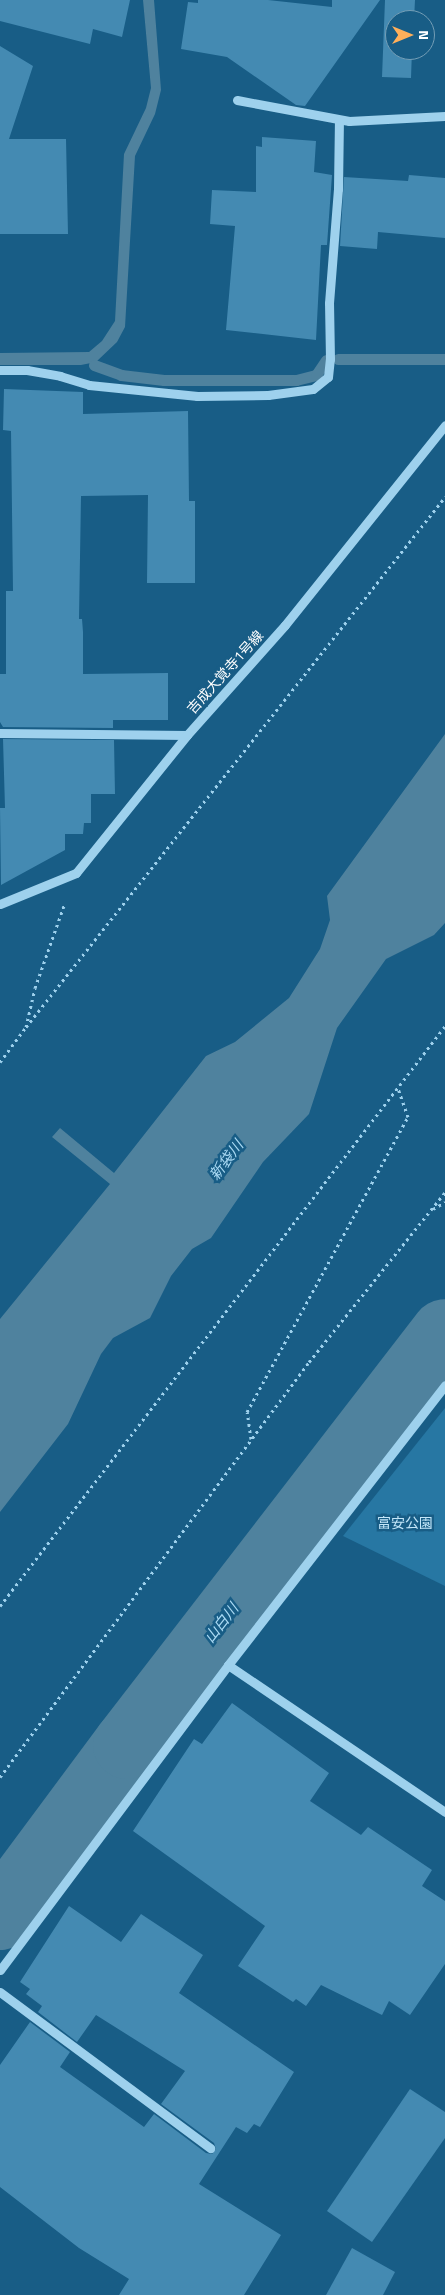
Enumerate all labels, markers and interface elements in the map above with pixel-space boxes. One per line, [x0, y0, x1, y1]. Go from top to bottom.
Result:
north arrow [385, 10, 435, 60]
text: N [414, 30, 435, 40]
street label: 吉成大覚寺1号線 [183, 627, 267, 717]
water label: 新袋川 [205, 1137, 247, 1183]
park label: 富安公園 [377, 1515, 433, 1531]
water label: 山白川 [200, 1600, 242, 1646]

